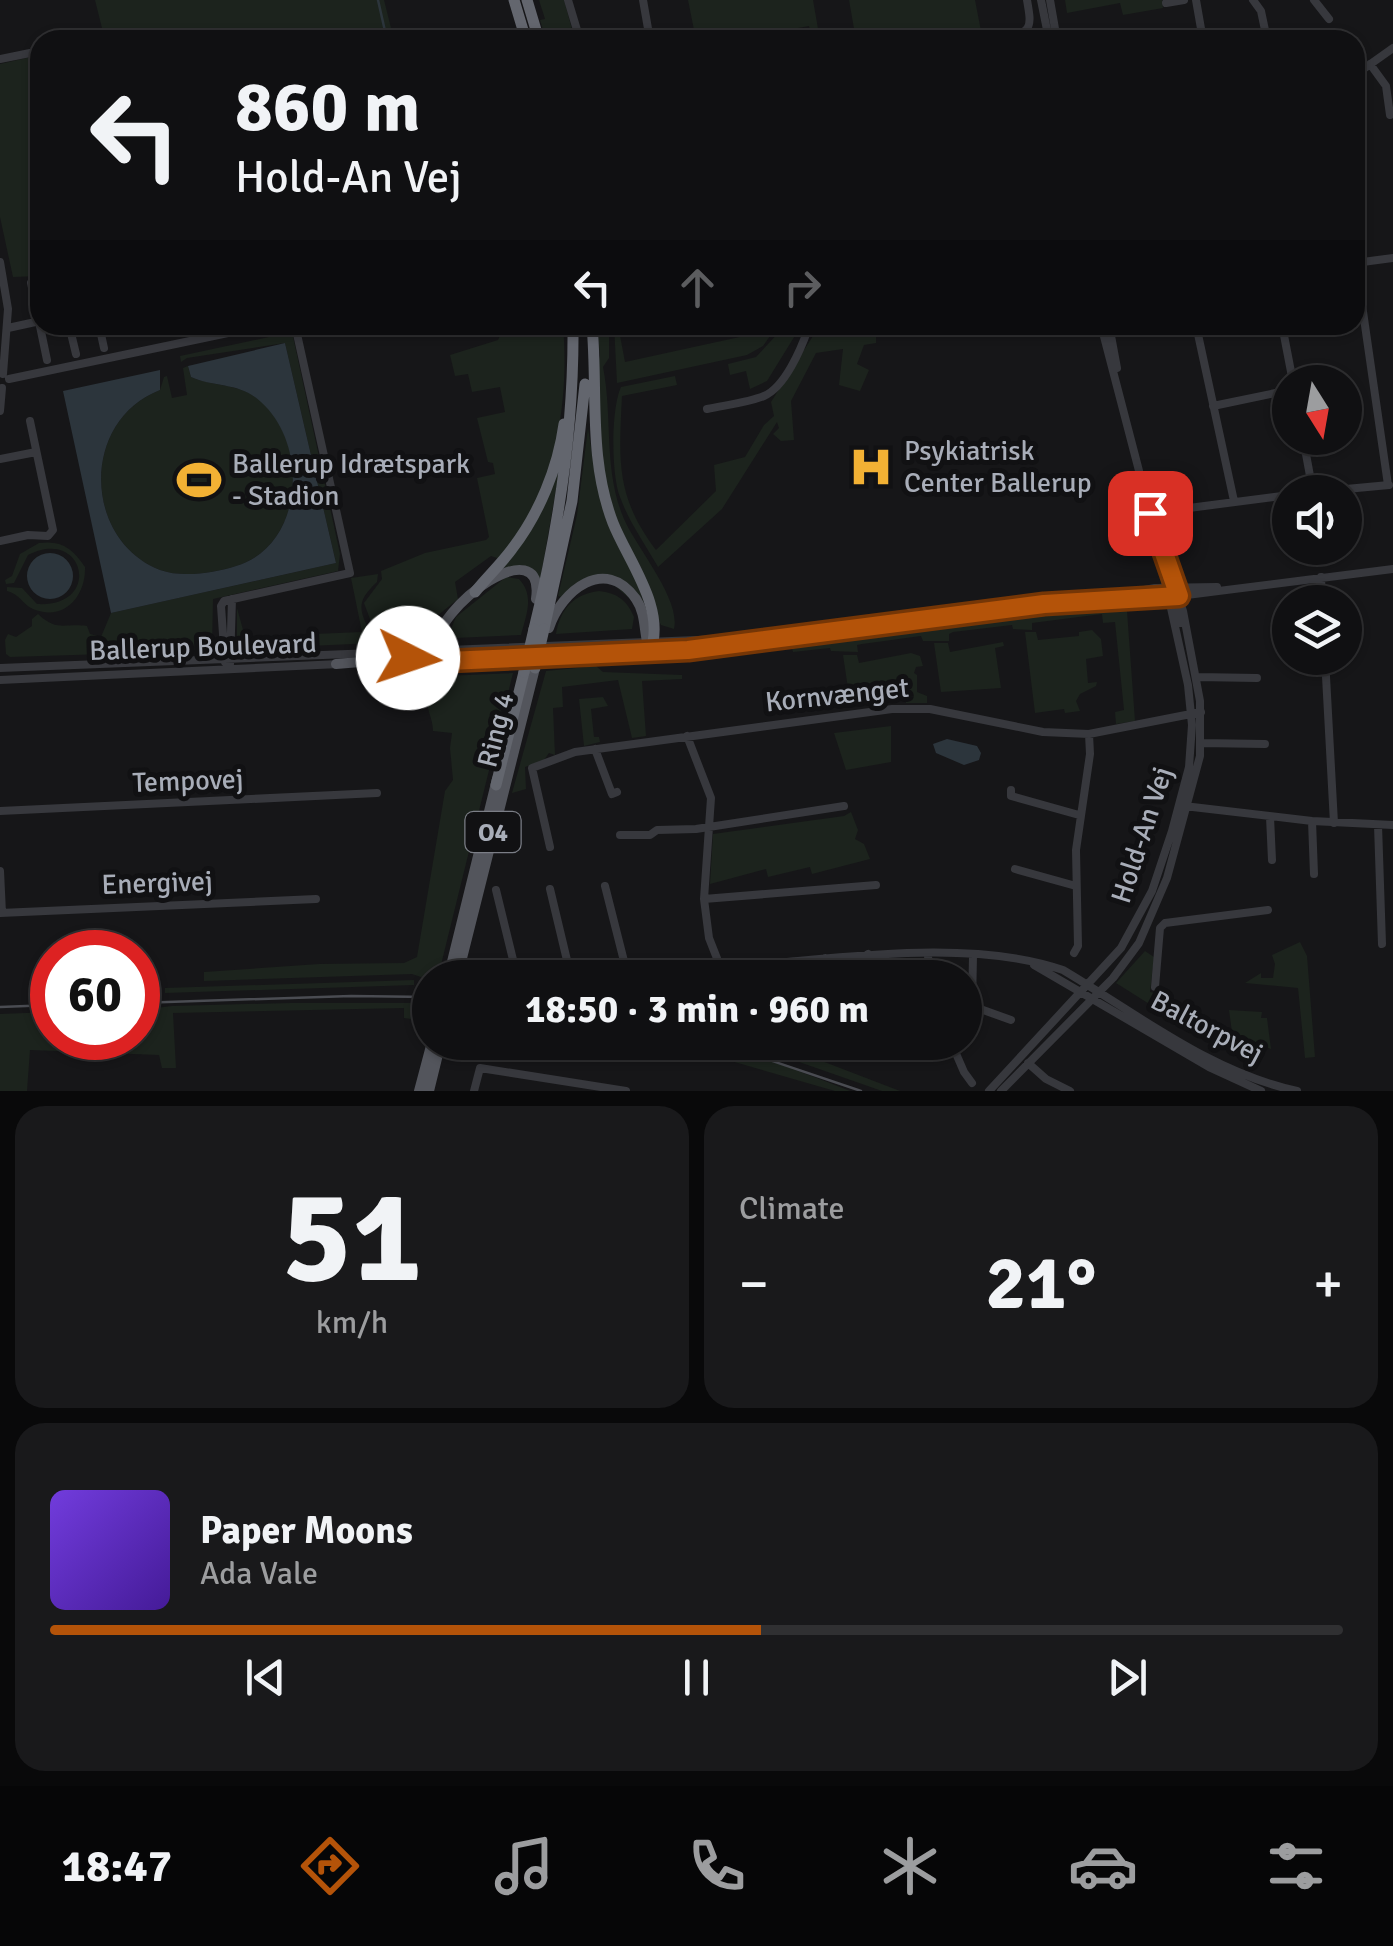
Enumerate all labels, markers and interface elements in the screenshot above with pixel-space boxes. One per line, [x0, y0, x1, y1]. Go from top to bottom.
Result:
text: 860 m [235, 64, 420, 150]
icon: left [70, 70, 200, 200]
text: Hold-An Vej [235, 150, 462, 205]
icon: left [565, 260, 620, 315]
icon: ahead [670, 260, 725, 315]
icon: right [775, 260, 830, 315]
north arrow [1272, 365, 1362, 455]
map controls [1272, 365, 1362, 675]
place label: Psykiatrisk Center Ballerup [904, 434, 1091, 500]
hospital icon: Psykiatrisk Center Ballerup [847, 443, 895, 491]
place label: Ballerup Idrætspark - Stadion [232, 447, 470, 513]
sports icon: Ballerup Idrætspark - Stadion [175, 456, 223, 504]
pin [1108, 471, 1193, 556]
button: sound [1272, 475, 1362, 565]
icon: arrive [1123, 486, 1178, 541]
button: layers [1272, 585, 1362, 675]
position arrow [356, 606, 460, 710]
street label: Ballerup Boulevard [89, 626, 317, 668]
street label: Kornvænget [763, 671, 911, 719]
street label: Ring 4 [470, 689, 522, 771]
street label: Tempovej [132, 762, 244, 800]
street label: Hold-An Vej [1104, 763, 1180, 907]
road number: O4 [466, 812, 520, 852]
street label: Energivej [101, 864, 213, 902]
speed limit sign: 60 [30, 930, 160, 1060]
street label: Baltorpvej [1145, 983, 1269, 1071]
text: 18:50 · 3 min · 960 m [525, 986, 869, 1033]
text: 51 [282, 1158, 422, 1318]
text: Climate [739, 1189, 845, 1228]
text: 21° [986, 1237, 1097, 1330]
text: − [739, 1250, 769, 1318]
text: + [1313, 1250, 1343, 1318]
text: km/h [316, 1303, 388, 1342]
text: Paper Moons [200, 1507, 413, 1554]
text: Ada Vale [200, 1554, 318, 1593]
icon: previous [238, 1650, 293, 1705]
icon: pause [669, 1650, 724, 1705]
icon: next [1100, 1650, 1155, 1705]
icon: directions [295, 1831, 365, 1901]
icon: music [489, 1831, 559, 1901]
icon: phone [682, 1831, 752, 1901]
icon: climate [875, 1831, 945, 1901]
icon: car [1068, 1831, 1138, 1901]
icon: filters [1261, 1831, 1331, 1901]
text: 18:47 [62, 1839, 172, 1894]

